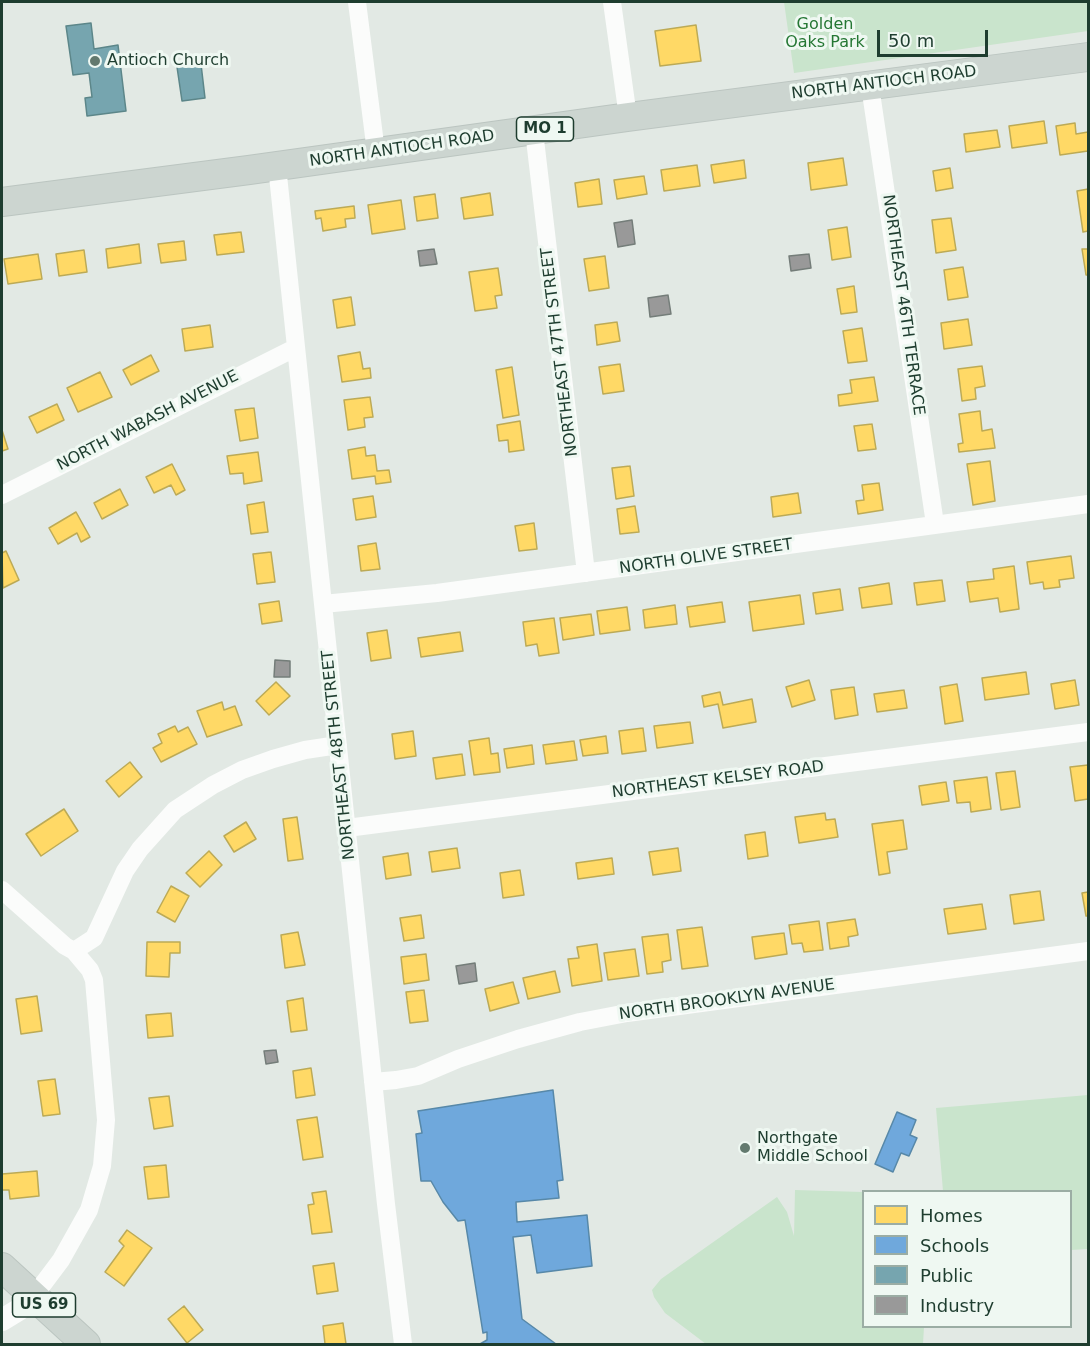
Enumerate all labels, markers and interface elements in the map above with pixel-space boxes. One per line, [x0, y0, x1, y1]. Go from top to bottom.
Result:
park label: Golden Oaks Park [785, 15, 865, 53]
scale bar [880, 18, 991, 56]
text: 50 m [888, 30, 934, 51]
place label: Antioch Church [107, 51, 229, 71]
marker: Antioch Church [88, 54, 102, 68]
street label: NORTH ANTIOCH ROAD [790, 62, 978, 104]
road number: MO 1 [516, 117, 574, 141]
street label: NORTH ANTIOCH ROAD [308, 127, 496, 171]
street label: NORTHEAST 46TH TERRACE [878, 193, 928, 417]
street label: NORTHEAST 47TH STREET [538, 246, 582, 458]
street label: NORTH WABASH AVENUE [54, 367, 242, 475]
street label: NORTH OLIVE STREET [618, 535, 794, 579]
street label: NORTHEAST 48TH STREET [318, 649, 360, 861]
street label: NORTHEAST KELSEY ROAD [611, 757, 825, 803]
street label: NORTH BROOKLYN AVENUE [618, 975, 836, 1025]
place label: Northgate Middle School [757, 1129, 868, 1167]
marker: Northgate Middle School [738, 1141, 752, 1155]
legend [862, 1190, 1072, 1328]
text: Homes [920, 1205, 983, 1226]
text: Schools [920, 1235, 989, 1256]
text: Public [920, 1265, 973, 1286]
road number: US 69 [12, 1293, 76, 1317]
text: Industry [920, 1295, 994, 1316]

